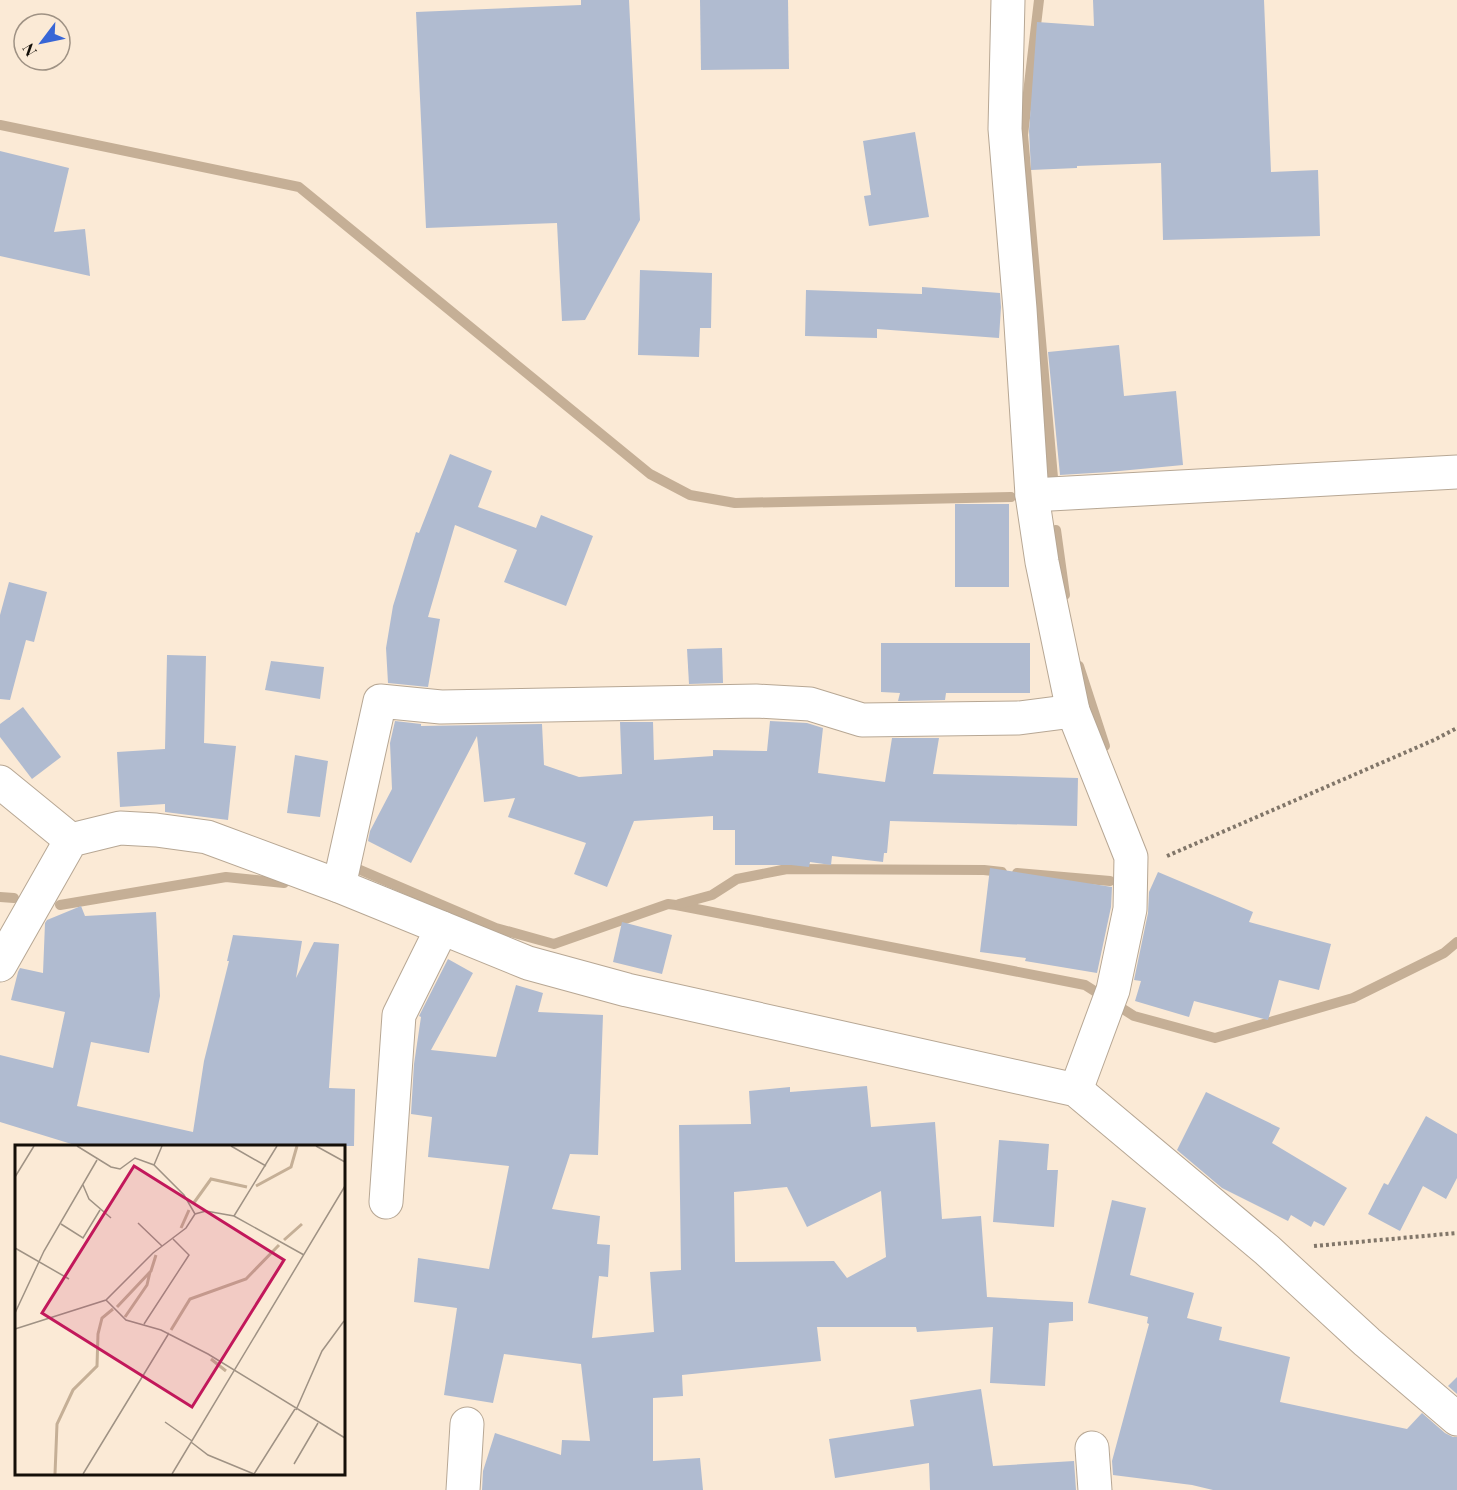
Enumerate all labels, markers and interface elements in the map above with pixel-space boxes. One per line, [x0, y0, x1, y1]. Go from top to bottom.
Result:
north arrow [12, 12, 72, 72]
text: N [17, 39, 41, 61]
inset map [15, 1145, 345, 1475]

